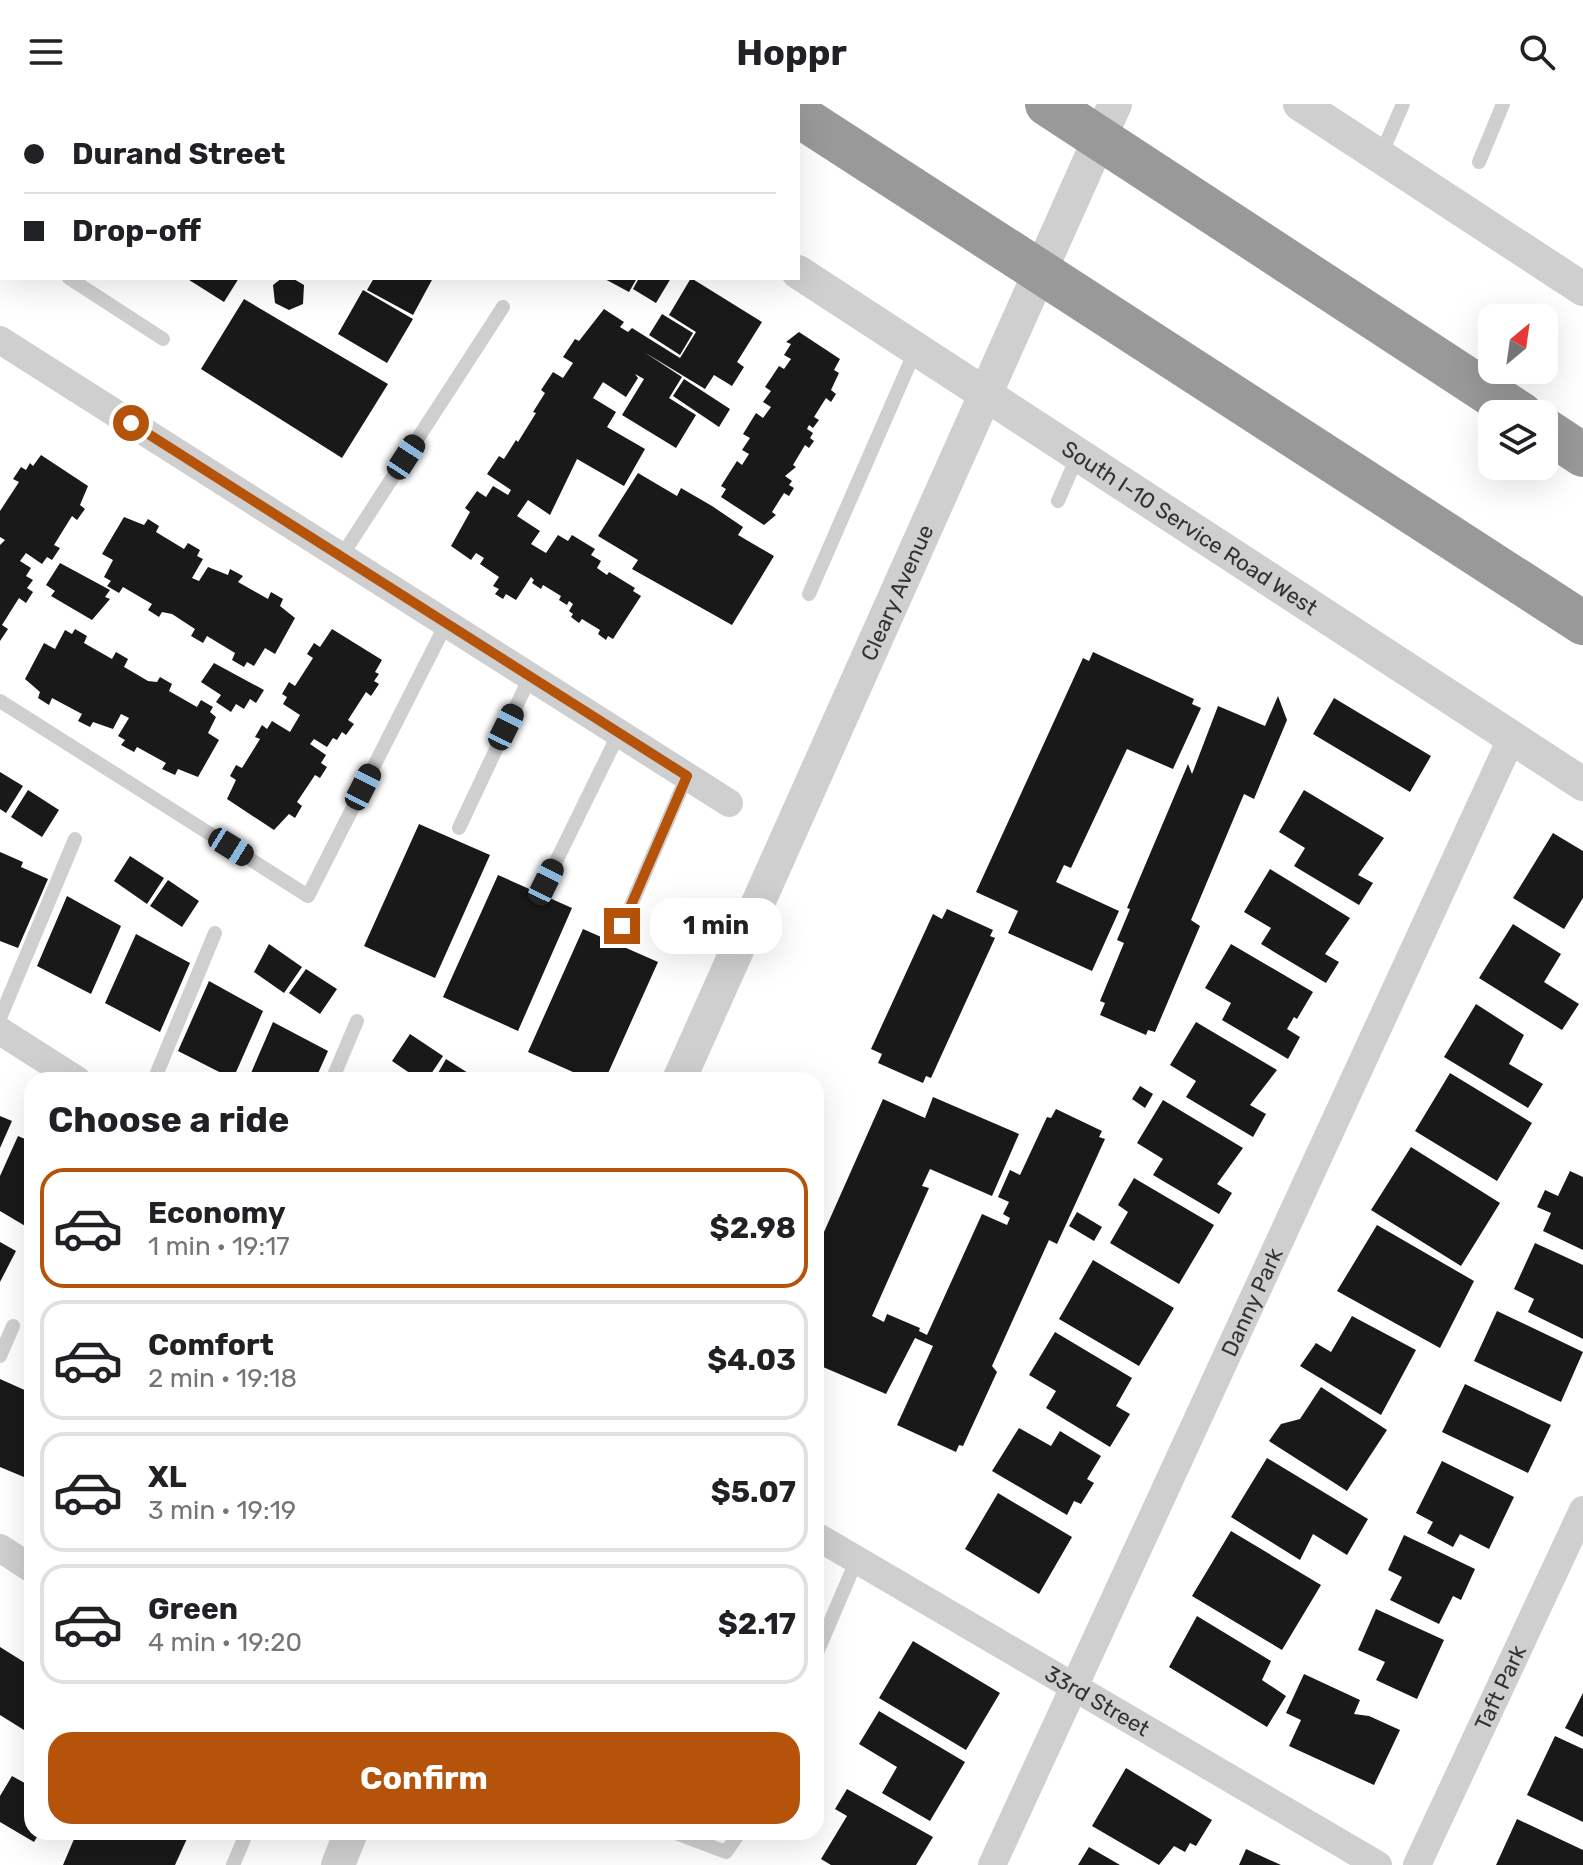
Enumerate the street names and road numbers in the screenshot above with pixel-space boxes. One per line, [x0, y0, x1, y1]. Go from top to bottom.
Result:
street label: South I-10 Service Road West [1057, 435, 1323, 622]
street label: Cleary Avenue [855, 520, 939, 665]
street label: Danny Park [1215, 1243, 1289, 1361]
street label: Taft Park [1469, 1640, 1532, 1735]
street label: 33rd Street [1040, 1660, 1155, 1742]

